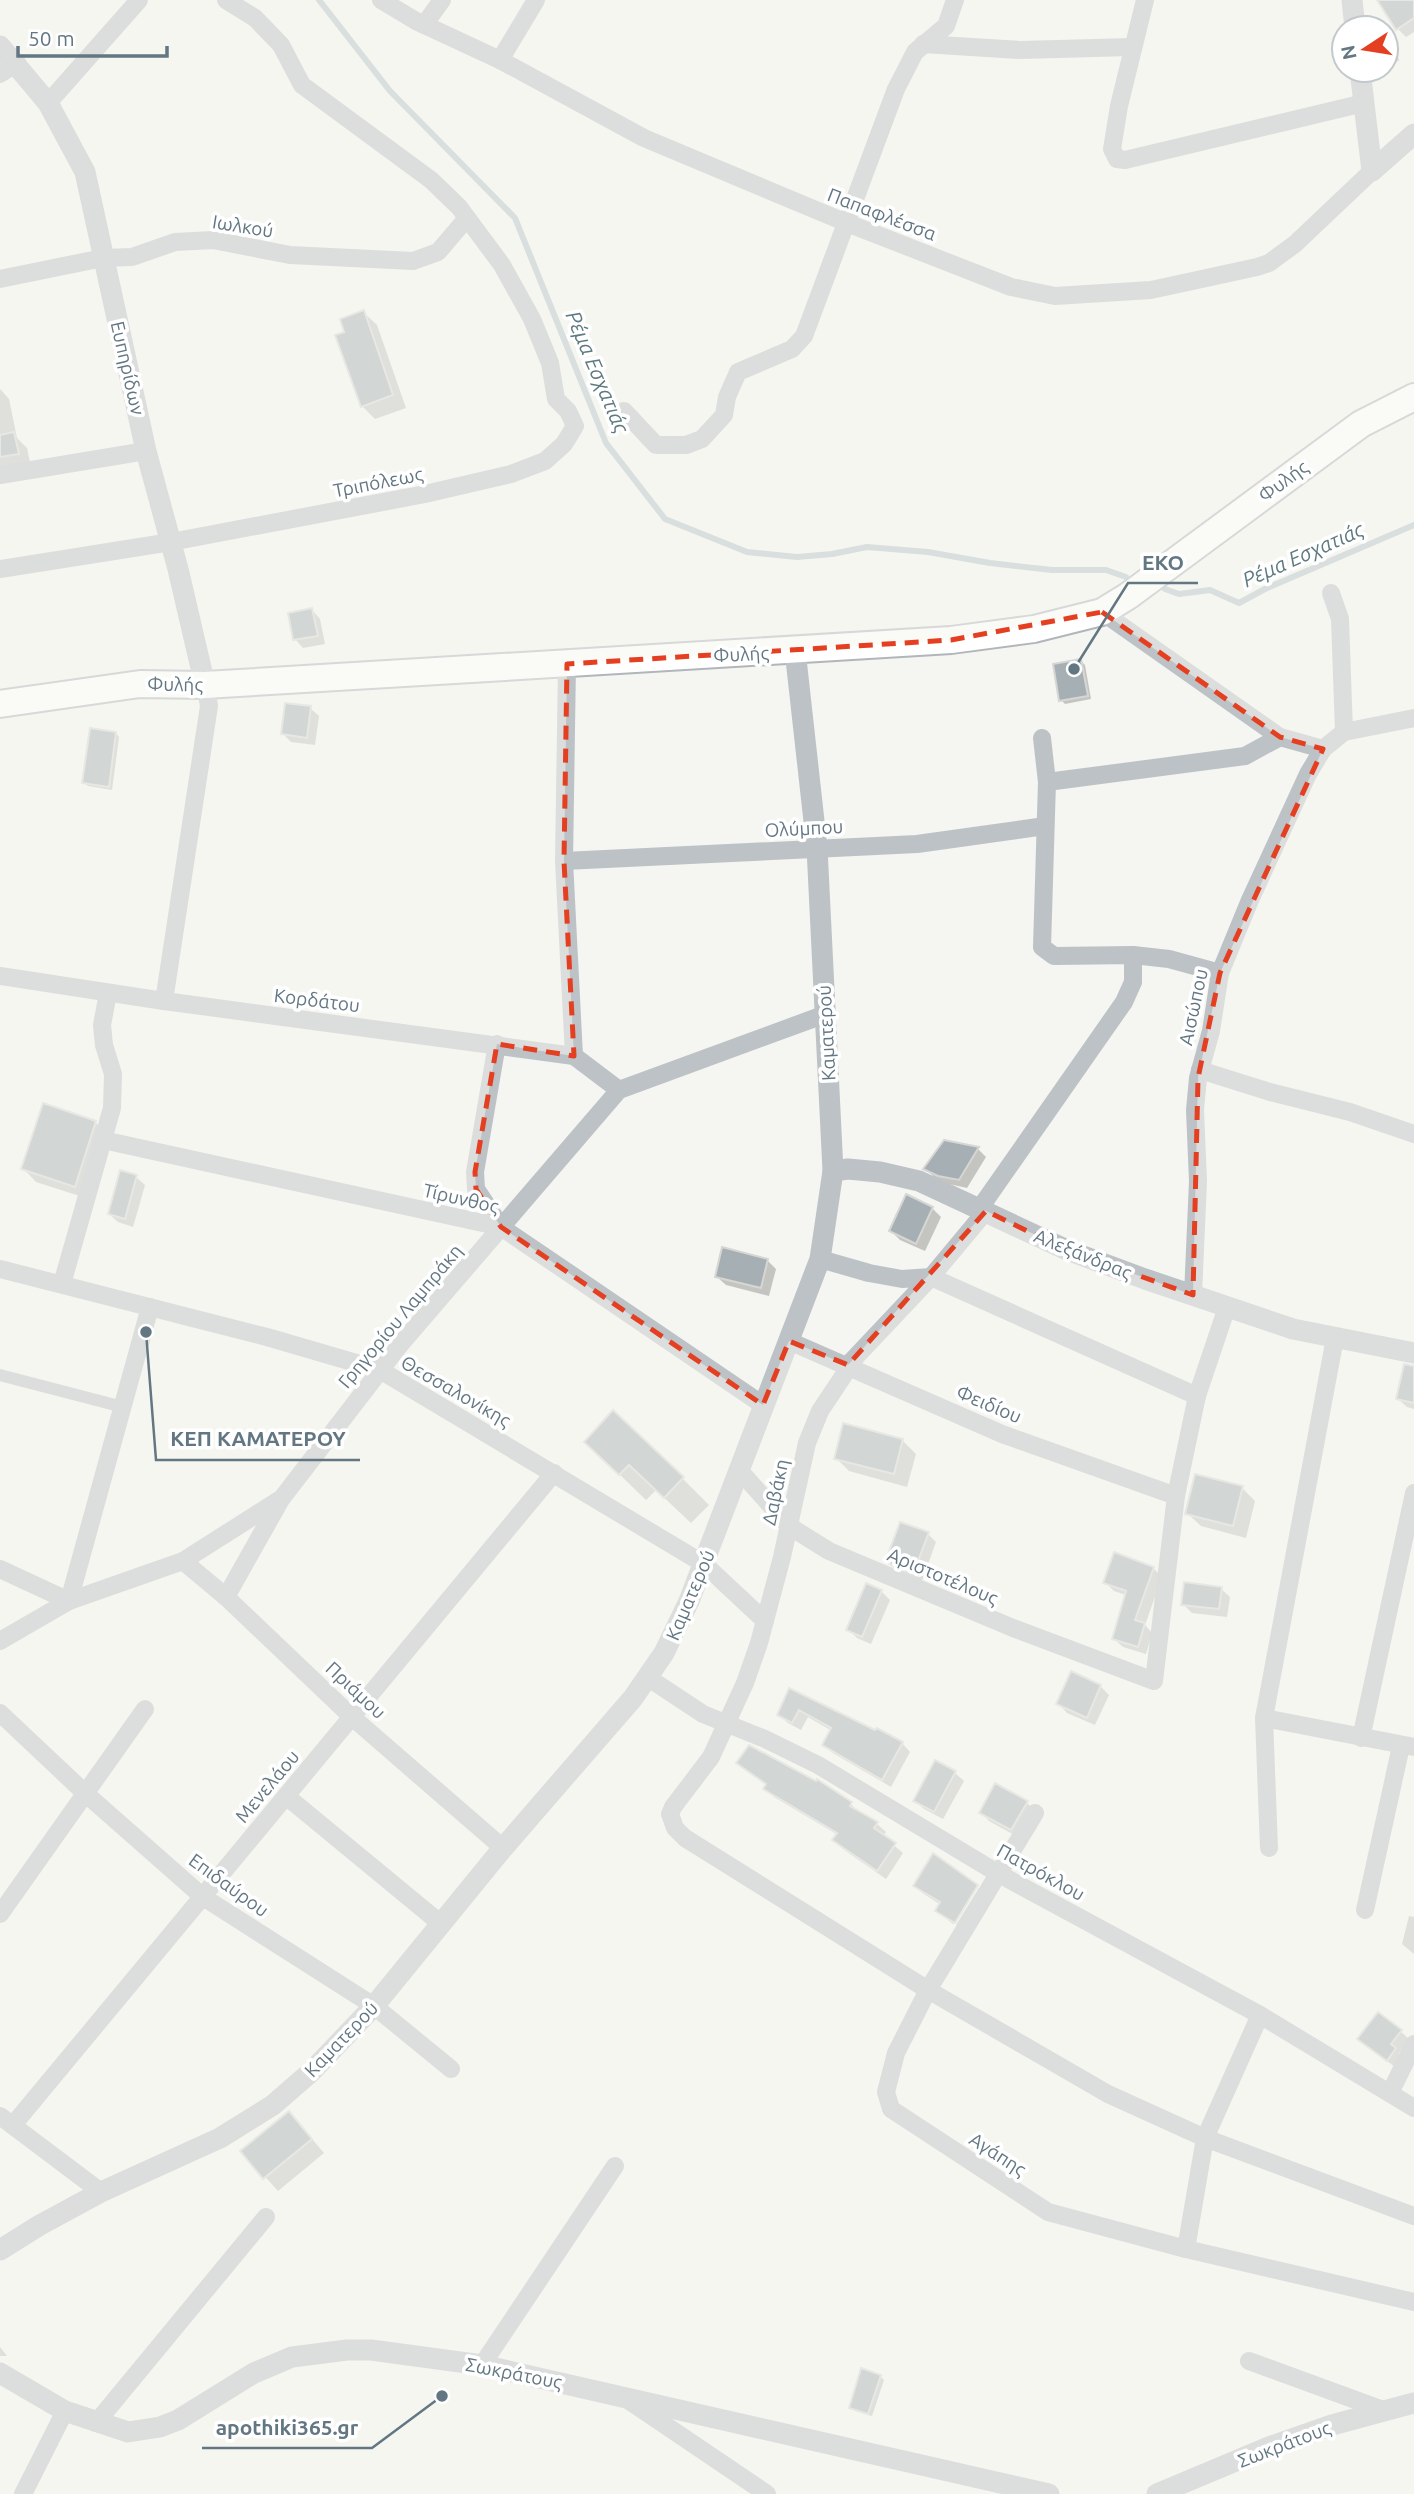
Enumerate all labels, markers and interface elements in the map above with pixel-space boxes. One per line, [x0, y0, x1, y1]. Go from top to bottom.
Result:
scale bar [18, 14, 166, 58]
north arrow [1330, 14, 1400, 84]
text: 50 m [28, 26, 75, 50]
text: N [1336, 43, 1361, 62]
street label: Παπαφλέσσα [824, 183, 940, 245]
street label: Ιωλκού [211, 210, 275, 242]
water label: Ρέμα Εσχατιάς [561, 307, 635, 437]
street label: Ευπηρίδων [107, 319, 149, 417]
street label: Φυλής [1254, 455, 1312, 506]
street label: Τριπόλεως [331, 462, 425, 501]
water label: Ρέμα Εσχατιάς [1238, 516, 1368, 591]
callout: EKO [1128, 541, 1198, 583]
text: EKO [1142, 550, 1184, 574]
street label: Φυλής [713, 642, 770, 666]
street label: Φυλής [147, 673, 203, 695]
street label: Ολύμπου [764, 815, 844, 841]
street label: Αισώπου [1174, 967, 1212, 1047]
street label: Κορδάτου [273, 984, 361, 1016]
street label: Καματερού [813, 984, 839, 1082]
street label: Τίρυνθος [421, 1179, 501, 1217]
street label: Αλεξάνδρας [1031, 1224, 1135, 1284]
street label: Γρηγορίου Λαμπράκη [333, 1240, 467, 1392]
street label: Θεσσαλονίκης [397, 1351, 515, 1431]
street label: Φειδίου [953, 1380, 1025, 1428]
callout: ΚΕΠ ΚΑΜΑΤΕΡΟΥ [156, 1418, 360, 1460]
text: ΚΕΠ ΚΑΜΑΤΕΡΟΥ [170, 1426, 346, 1450]
street label: Δαβάκη [757, 1457, 793, 1527]
street label: Αριστοτέλους [884, 1543, 1002, 1609]
street label: Καματερού [661, 1546, 719, 1644]
street label: Πριάμου [322, 1657, 390, 1723]
street label: Μενελάου [230, 1745, 304, 1827]
street label: Πατρόκλου [993, 1839, 1089, 1905]
street label: Επιδαύρου [185, 1849, 273, 1921]
street label: Καματερού [300, 1997, 382, 2081]
street label: Αγάπης [966, 2128, 1031, 2181]
street label: Σωκράτους [464, 2353, 564, 2393]
callout: apothiki365.gr [202, 2406, 372, 2448]
text: apothiki365.gr [216, 2415, 359, 2439]
street label: Σωκράτους [1234, 2416, 1334, 2472]

